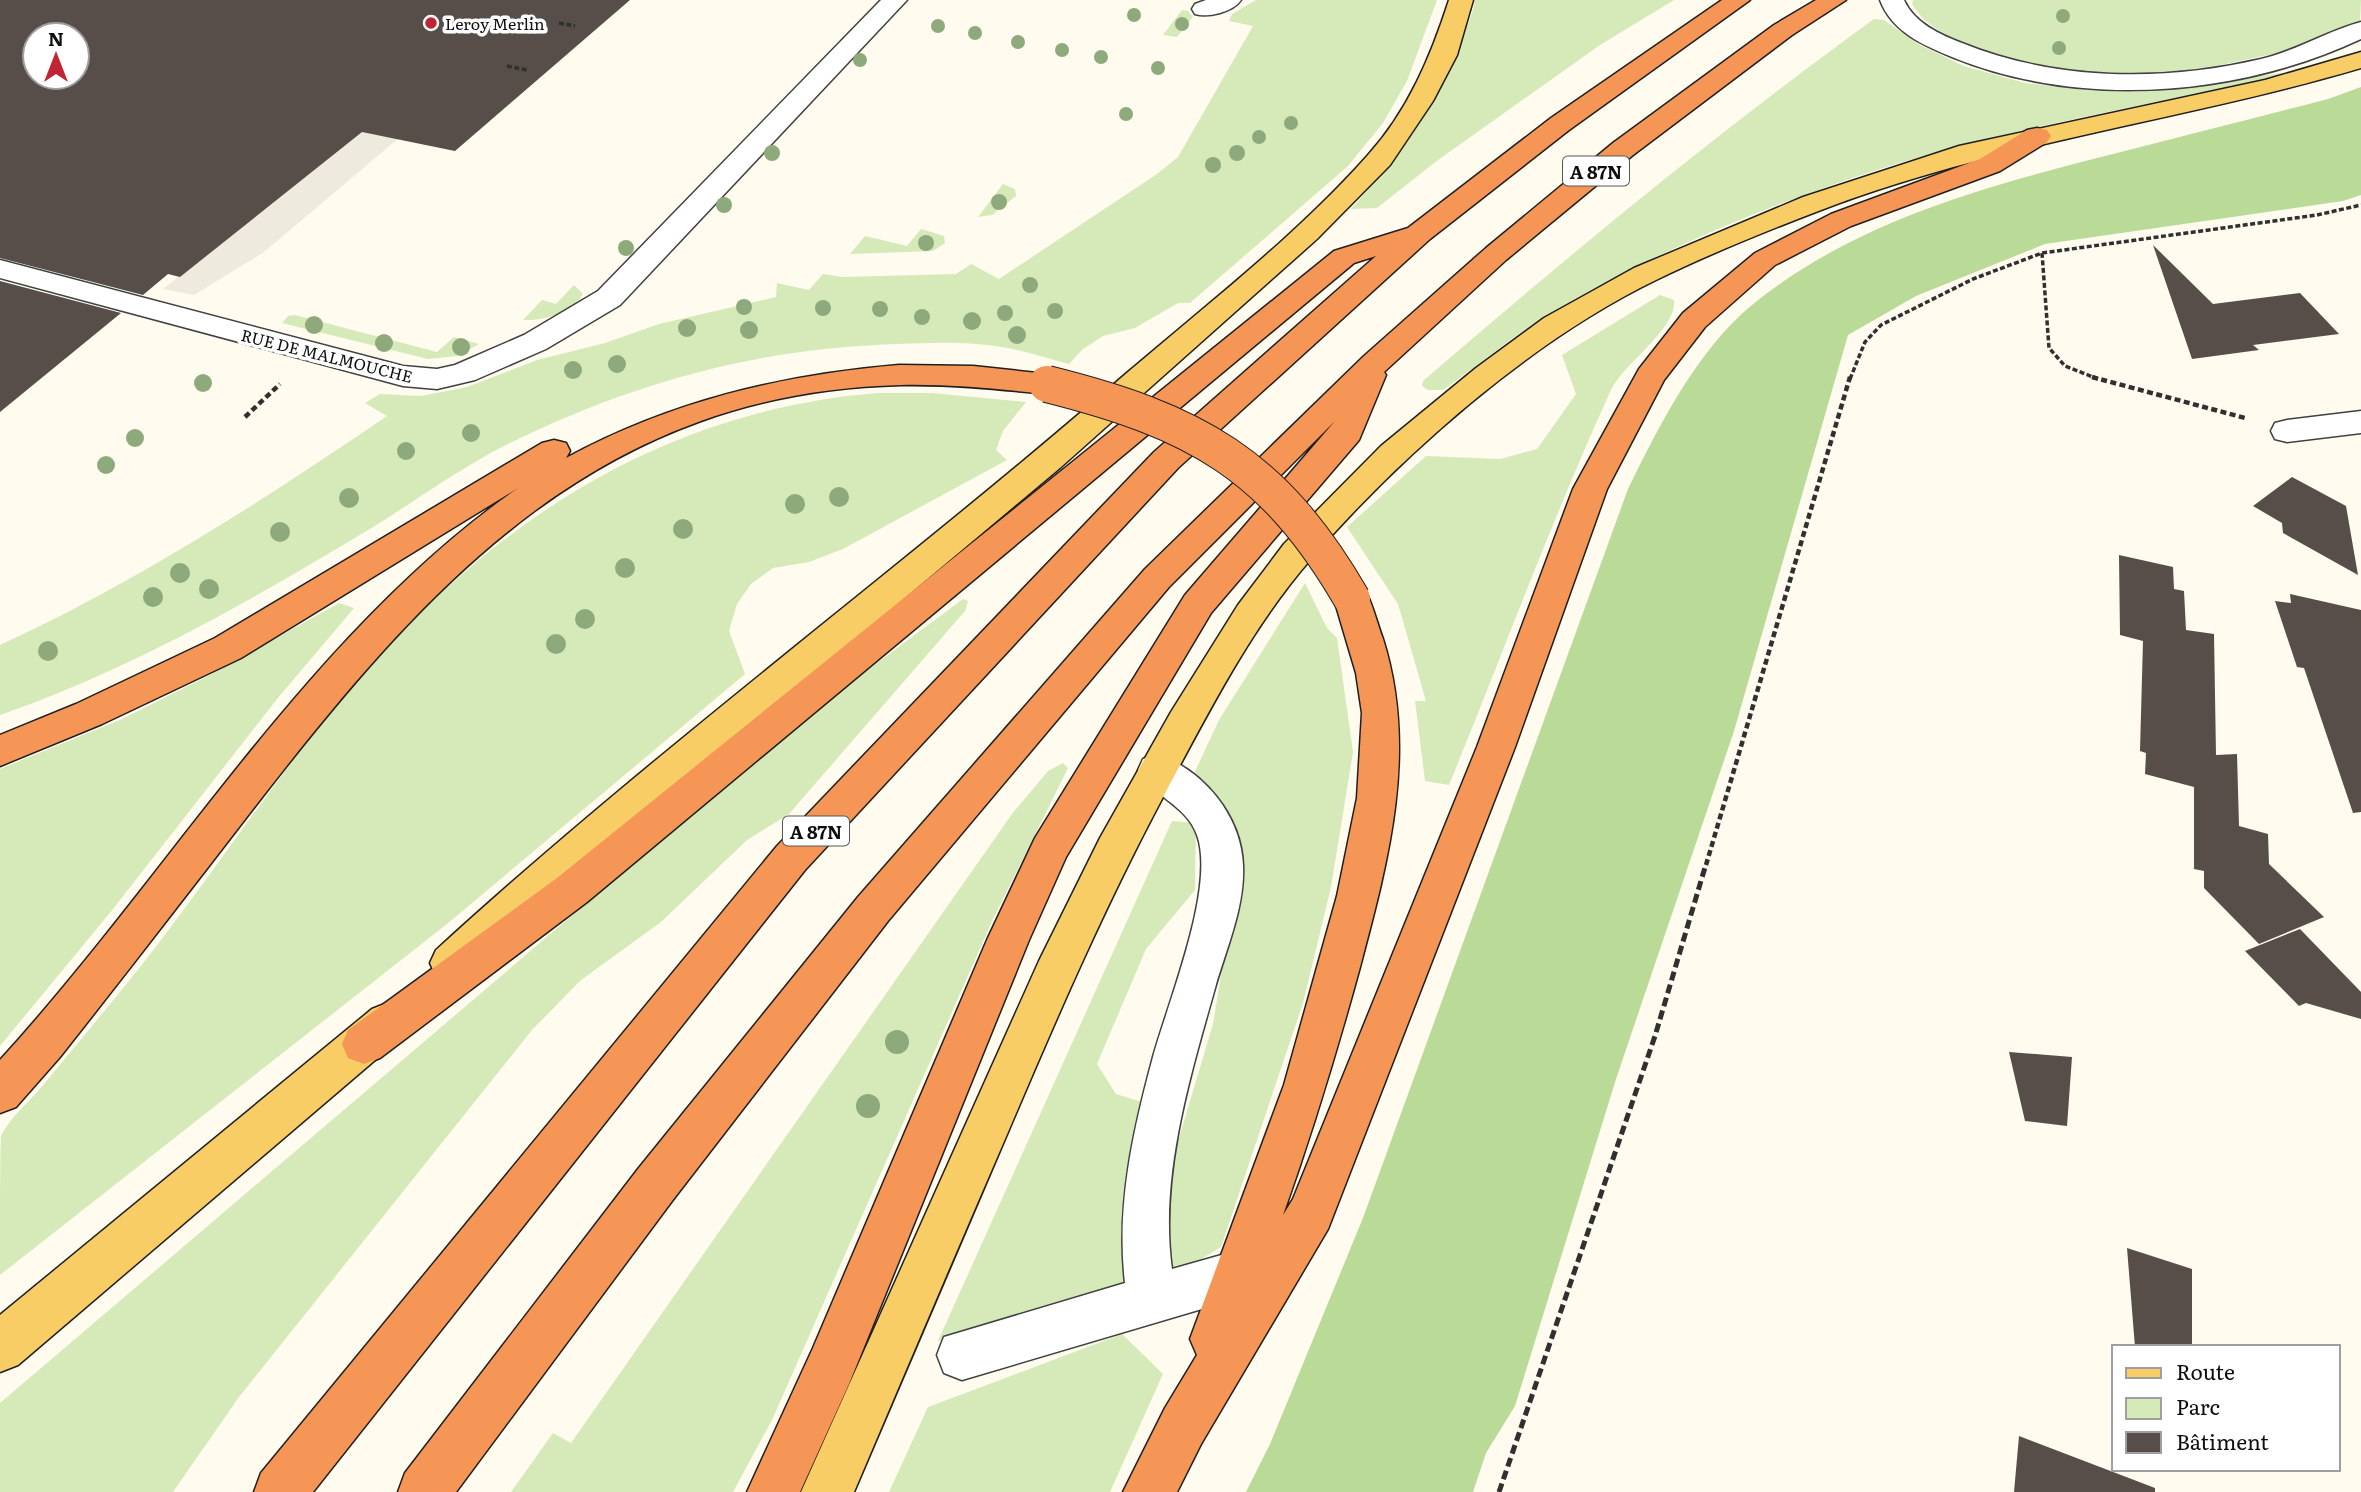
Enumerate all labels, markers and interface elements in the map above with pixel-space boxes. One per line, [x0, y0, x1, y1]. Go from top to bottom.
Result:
place label: Leroy Merlin [445, 11, 545, 35]
marker: Leroy Merlin [423, 15, 439, 31]
north arrow [21, 21, 91, 91]
text: N [48, 24, 64, 52]
road number: A 87N [1563, 156, 1629, 186]
street label: RUE DE MALMOUCHE [239, 322, 415, 388]
road number: A 87N [783, 816, 849, 846]
legend [2112, 1345, 2340, 1471]
text: Route [2176, 1355, 2235, 1386]
text: Parc [2176, 1390, 2220, 1421]
text: Bâtiment [2176, 1425, 2269, 1456]

